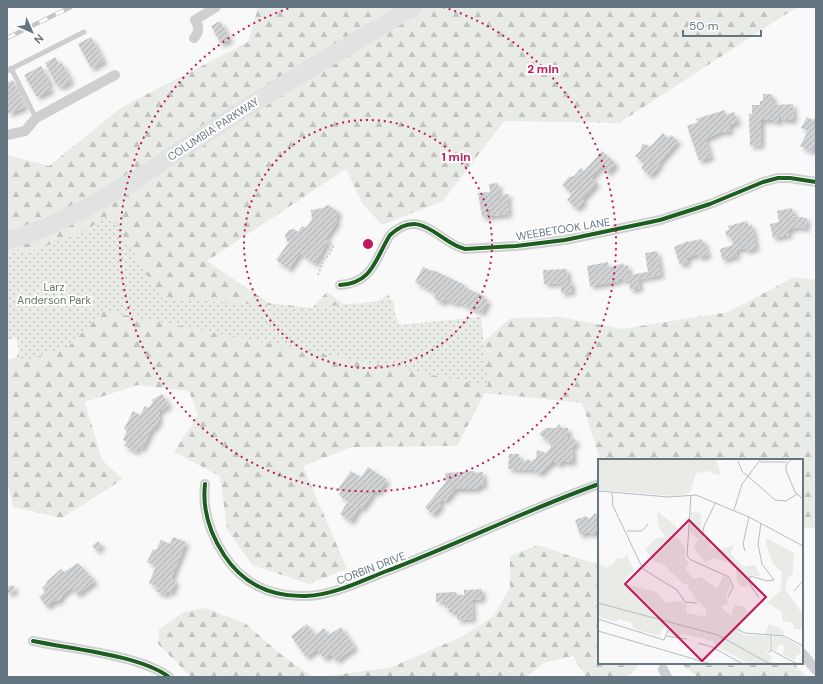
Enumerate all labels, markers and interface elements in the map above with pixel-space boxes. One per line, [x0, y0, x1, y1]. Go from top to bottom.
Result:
north arrow [12, 12, 52, 52]
scale bar [683, 12, 761, 38]
text: 50 m [689, 18, 718, 34]
text: N [31, 31, 47, 47]
text: 2 min [527, 61, 559, 77]
street label: COLUMBIA PARKWAY [165, 94, 262, 164]
text: 1 min [441, 149, 471, 165]
street label: WEEBETOOK LANE [515, 215, 611, 243]
centre of rings [361, 237, 375, 251]
park label: Larz Anderson Park [17, 280, 91, 307]
inset map [598, 459, 803, 664]
street label: CORBIN DRIVE [334, 548, 408, 588]

